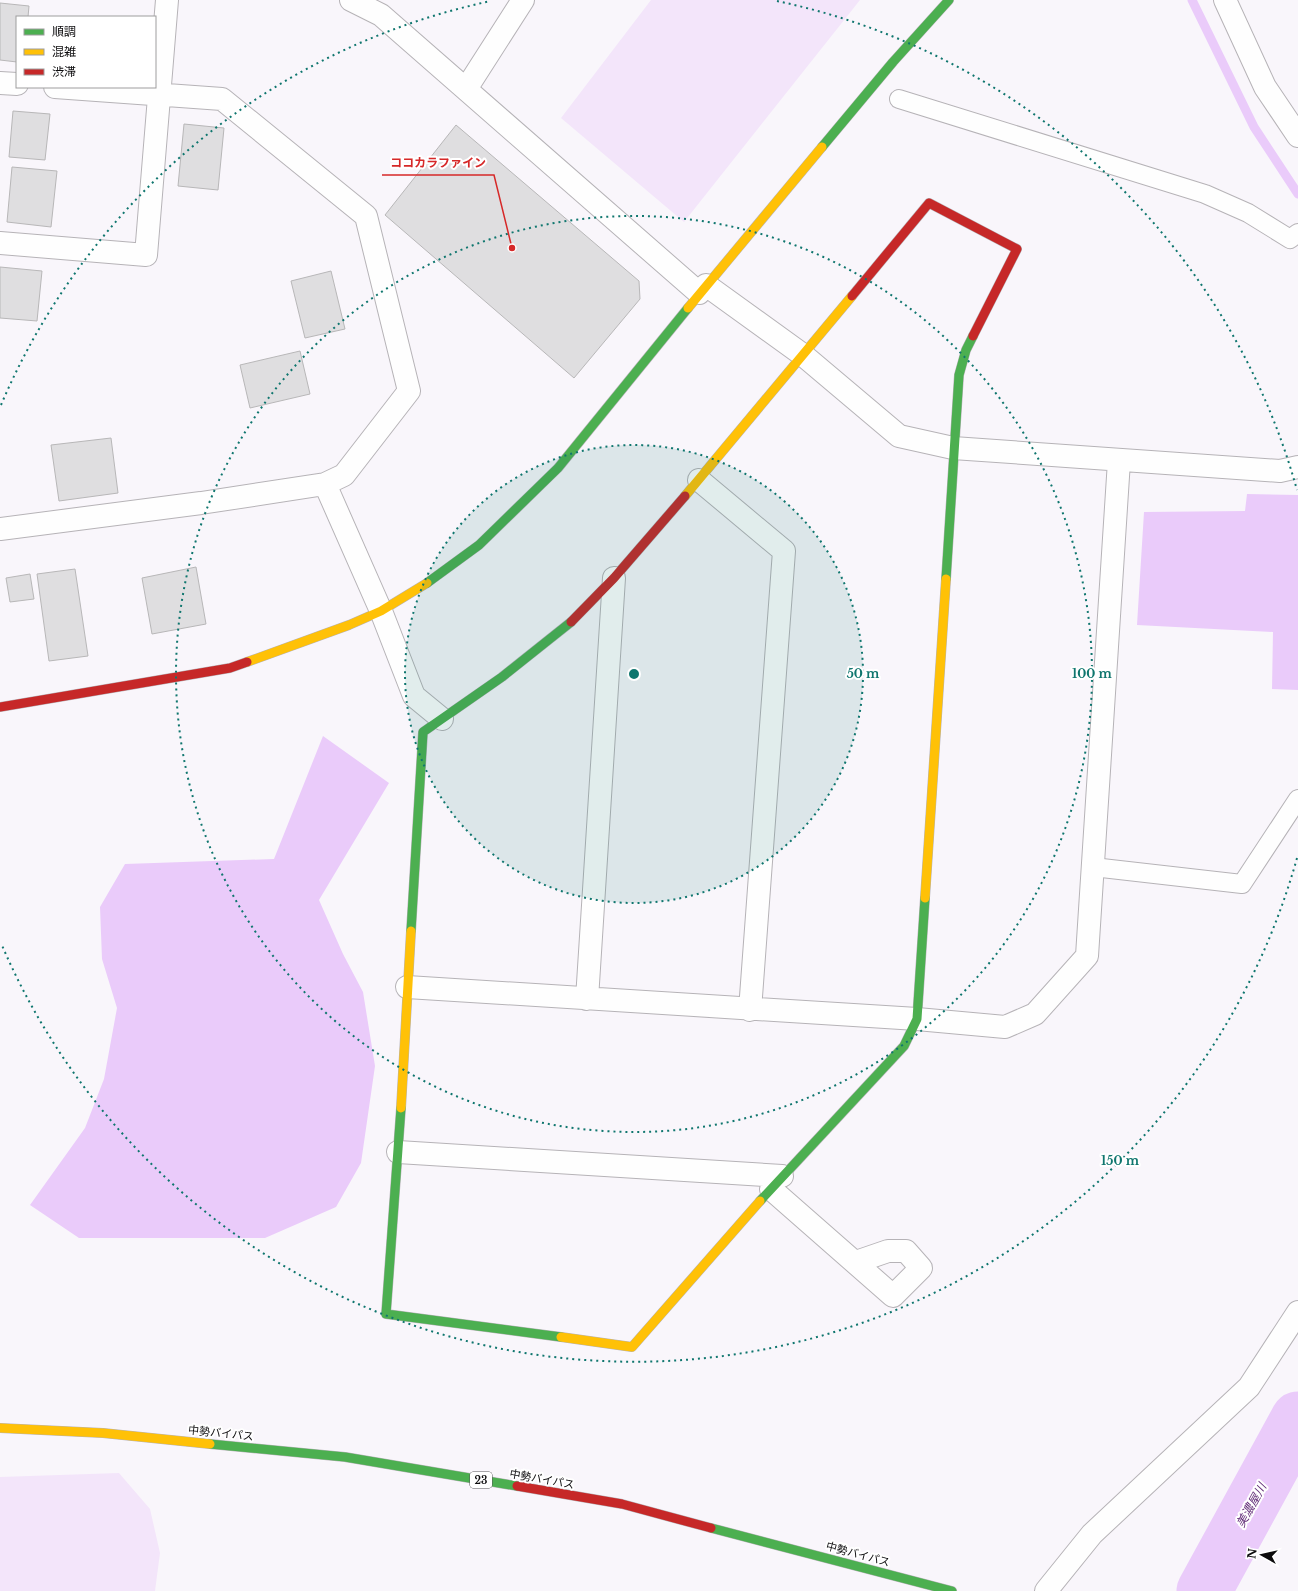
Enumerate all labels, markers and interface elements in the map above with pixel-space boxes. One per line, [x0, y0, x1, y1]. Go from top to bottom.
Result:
legend [16, 16, 156, 88]
text: 順調 [52, 24, 76, 39]
text: 混雑 [52, 44, 76, 59]
text: 渋滞 [52, 64, 76, 79]
callout: ココカラファイン [382, 151, 494, 175]
text: ココカラファイン [390, 155, 486, 170]
text: 50 m [847, 666, 880, 681]
text: 100 m [1072, 666, 1113, 681]
centre of rings [627, 667, 641, 681]
text: 150 m [1101, 1153, 1140, 1168]
street label: 中勢バイパス [188, 1423, 254, 1443]
street label: 中勢バイパス [508, 1466, 576, 1492]
road number: 23 [470, 1472, 492, 1488]
water label: 美濃屋川 [1233, 1479, 1270, 1530]
north arrow [1242, 1535, 1282, 1575]
street label: 中勢バイパス [824, 1539, 892, 1569]
text: N [1244, 1547, 1260, 1560]

